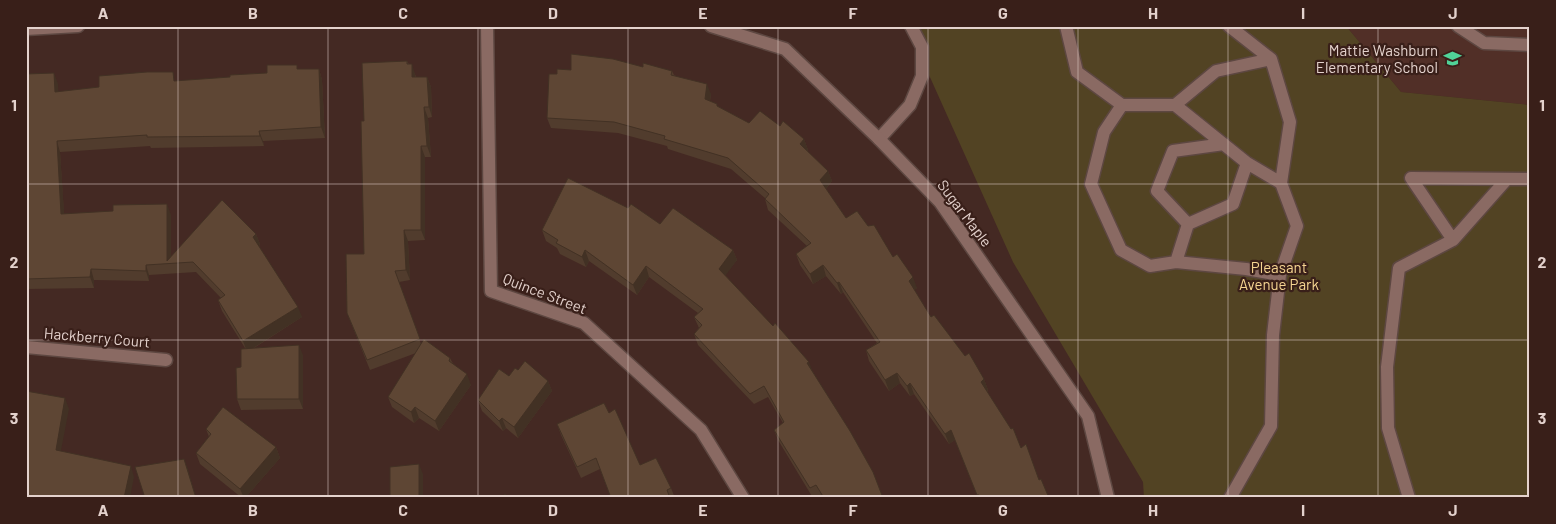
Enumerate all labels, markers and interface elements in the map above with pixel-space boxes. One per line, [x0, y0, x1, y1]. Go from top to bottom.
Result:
text: A [98, 3, 109, 22]
text: B [248, 3, 258, 22]
text: C [398, 3, 408, 22]
text: D [548, 3, 558, 22]
text: E [698, 3, 708, 22]
text: F [849, 3, 858, 22]
text: G [998, 3, 1008, 22]
text: H [1148, 3, 1158, 22]
text: I [1301, 3, 1305, 22]
text: J [1448, 3, 1458, 22]
place label: Mattie Washburn Elementary School [1316, 41, 1438, 76]
school or university icon: Mattie Washburn Elementary School [1442, 49, 1462, 69]
text: 1 [11, 95, 17, 114]
text: 1 [1539, 95, 1545, 114]
street label: Sugar Maple [934, 176, 996, 250]
text: 2 [10, 252, 19, 271]
text: 2 [1538, 252, 1547, 271]
park label: Pleasant Avenue Park [1239, 258, 1320, 293]
street label: Quince Street [501, 269, 589, 317]
street label: Hackberry Court [43, 323, 151, 351]
text: 3 [10, 408, 18, 427]
text: 3 [1538, 408, 1546, 427]
text: A [98, 500, 109, 519]
text: B [248, 500, 258, 519]
text: C [398, 500, 408, 519]
text: D [548, 500, 558, 519]
text: E [698, 500, 708, 519]
text: F [849, 500, 858, 519]
text: G [998, 500, 1008, 519]
text: H [1148, 500, 1158, 519]
text: I [1301, 500, 1305, 519]
text: J [1448, 500, 1458, 519]

